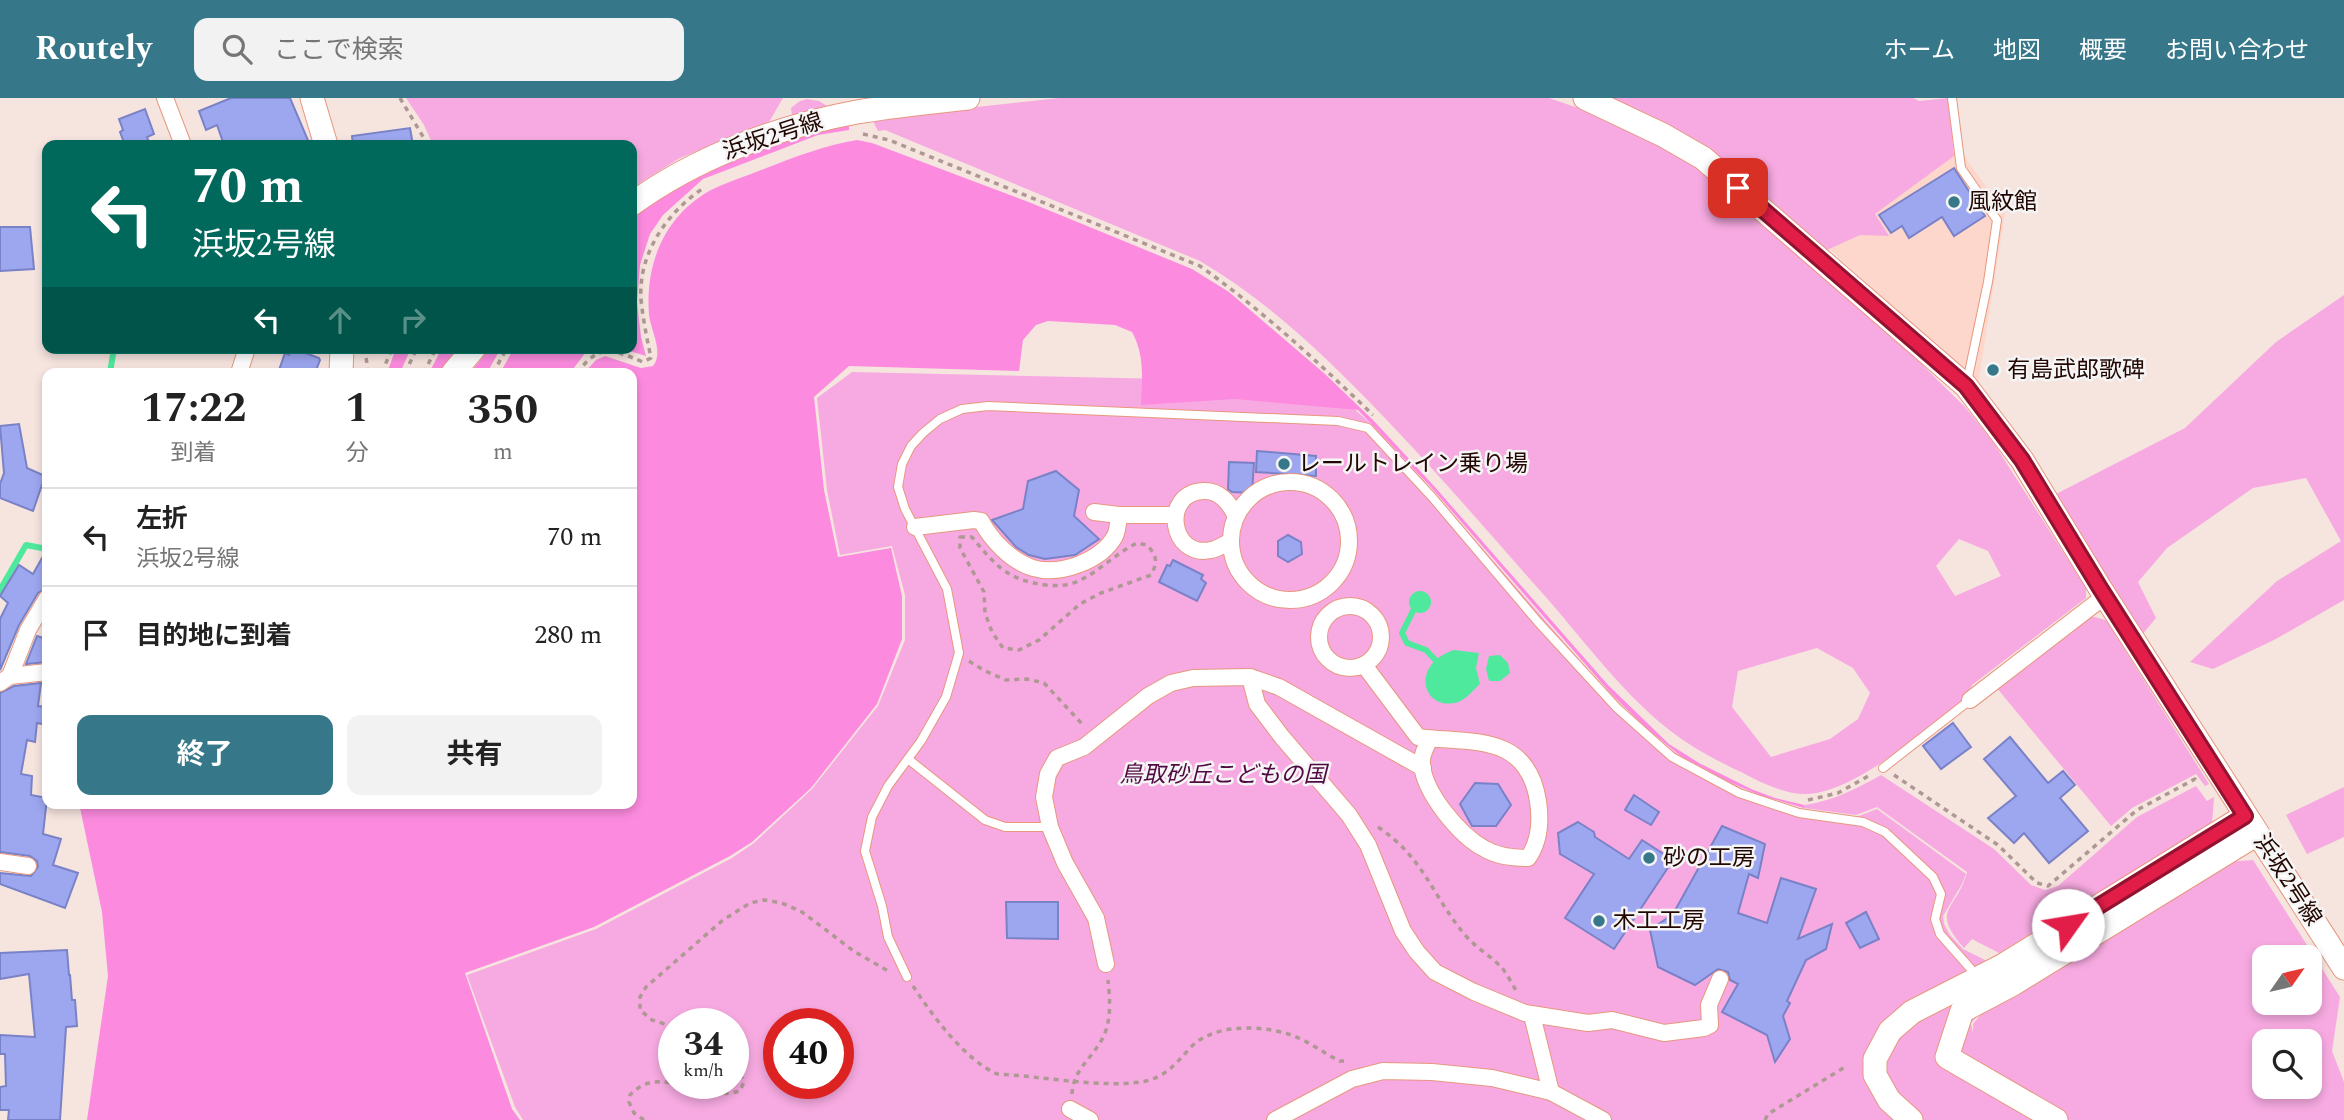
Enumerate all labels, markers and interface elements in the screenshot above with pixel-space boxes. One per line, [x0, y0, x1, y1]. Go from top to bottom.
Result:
search box [194, 18, 684, 81]
text: Routely [35, 24, 152, 74]
icon: search [218, 30, 256, 68]
text: ここで検索 [274, 30, 404, 70]
text: ホーム [1884, 33, 1955, 69]
text: 地図 [1993, 33, 2041, 69]
text: 概要 [2079, 33, 2127, 69]
text: お問い合わせ [2165, 33, 2309, 69]
street label: 浜坂2号線 [718, 104, 828, 170]
text: 70 m [192, 150, 303, 225]
pin [1708, 158, 1768, 218]
icon: left [77, 168, 168, 259]
icon: arrive [1719, 169, 1757, 207]
place label: 風紋館 [1968, 185, 2037, 220]
marker: 風紋館 [1946, 194, 1962, 210]
text: 浜坂2号線 [192, 221, 336, 270]
icon: left [248, 301, 286, 339]
icon: ahead [321, 301, 359, 339]
icon: right [394, 301, 432, 339]
place label: 有島武郎歌碑 [2007, 353, 2145, 388]
marker: 有島武郎歌碑 [1985, 362, 2001, 378]
text: 17:22 [141, 377, 246, 440]
text: 1 [345, 377, 369, 440]
text: 350 [467, 379, 538, 442]
text: m [493, 435, 513, 470]
text: 到着 [171, 436, 217, 471]
text: 分 [345, 436, 368, 471]
place label: レールトレイン乗り場 [1298, 447, 1528, 482]
marker: レールトレイン乗り場 [1276, 456, 1292, 472]
text: 左折 [136, 499, 188, 539]
text: 70 m [547, 517, 602, 557]
icon: left [77, 518, 115, 556]
text: 浜坂2号線 [136, 542, 240, 577]
text: 280 m [534, 615, 602, 655]
icon: arrive [77, 616, 115, 654]
text: 目的地に到着 [136, 616, 292, 656]
button: 終了 [77, 715, 333, 795]
button: 共有 [347, 715, 602, 795]
park label: 鳥取砂丘こどもの国 [1120, 758, 1330, 793]
street label: 浜坂2号線 [2244, 827, 2330, 933]
place label: 砂の工房 [1663, 841, 1755, 876]
marker: 砂の工房 [1641, 850, 1657, 866]
position arrow [2031, 888, 2105, 962]
place label: 木工工房 [1613, 904, 1705, 939]
marker: 木工工房 [1591, 913, 1607, 929]
north arrow [2252, 945, 2322, 1015]
map controls [2252, 945, 2322, 1099]
speed limit sign: 40 [763, 1008, 854, 1099]
text: 34 [684, 1018, 723, 1071]
button: search [2252, 1029, 2322, 1099]
text: km/h [683, 1057, 724, 1084]

